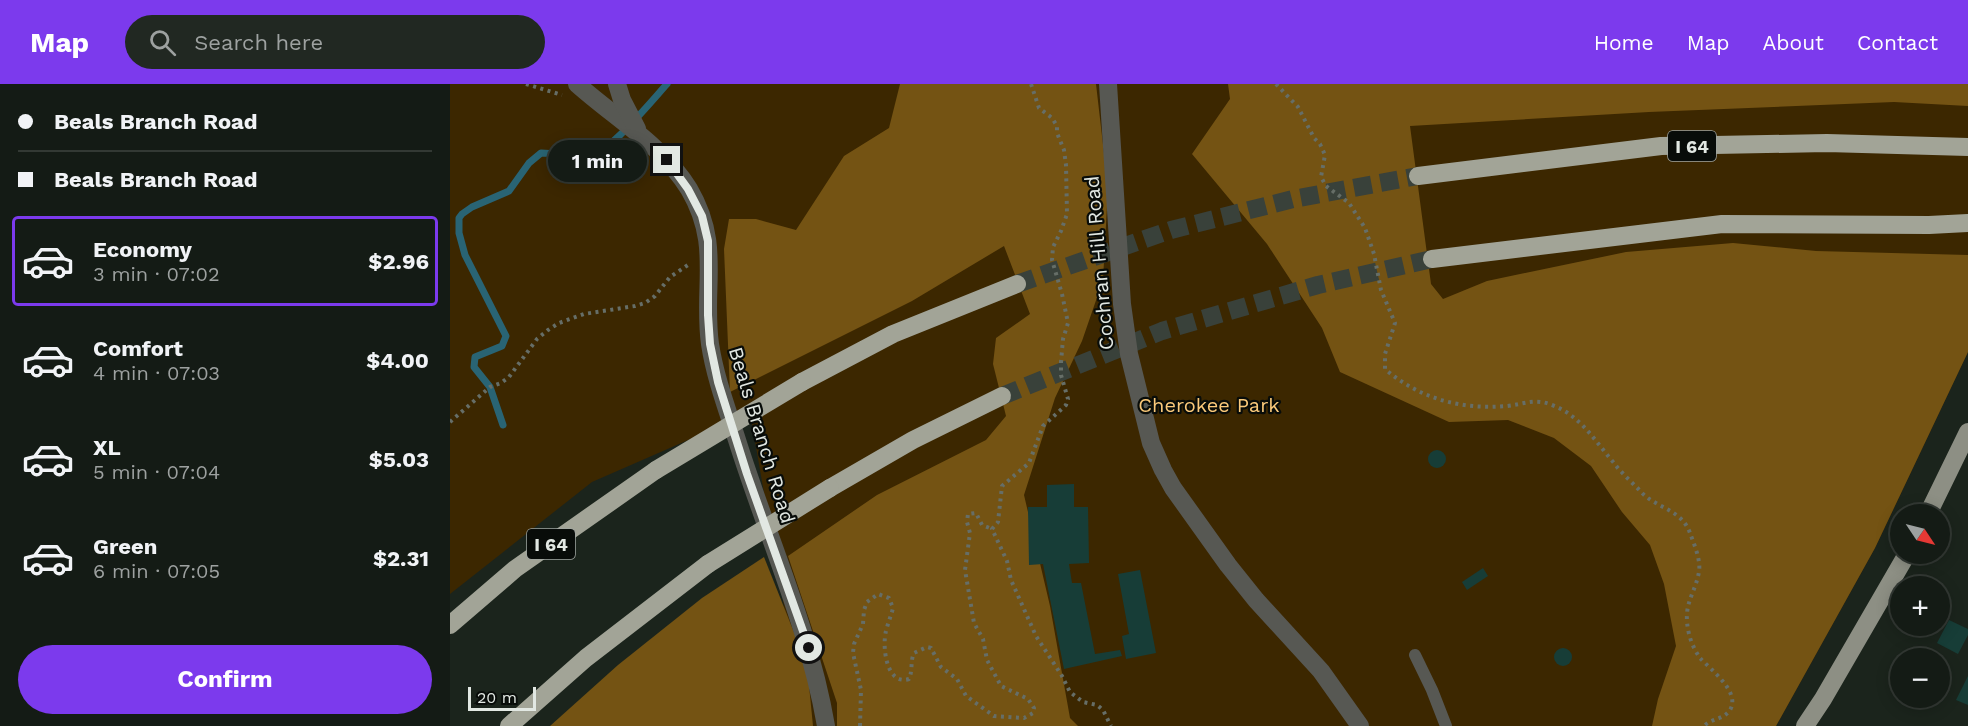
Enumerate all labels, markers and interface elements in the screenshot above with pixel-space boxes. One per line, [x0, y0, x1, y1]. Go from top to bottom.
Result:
search box [125, 15, 545, 69]
text: Map [30, 26, 89, 59]
icon: search [146, 26, 179, 59]
text: Search here [194, 30, 323, 55]
text: Home [1594, 30, 1654, 55]
text: Map [1687, 30, 1730, 55]
text: About [1763, 30, 1824, 55]
text: Contact [1857, 30, 1938, 55]
text: Beals Branch Road [54, 109, 257, 134]
road number: I 64 [1668, 131, 1716, 161]
callout: 1 min [547, 139, 646, 181]
route end [653, 146, 680, 173]
text: 1 min [572, 149, 623, 173]
text: Beals Branch Road [54, 167, 257, 192]
street label: Cochran Hill Road [1079, 175, 1119, 351]
icon: car [21, 234, 75, 288]
text: Economy [93, 237, 192, 262]
text: $2.96 [368, 249, 429, 274]
text: 3 min · 07:02 [93, 262, 220, 286]
icon: car [21, 333, 75, 387]
text: Comfort [93, 336, 183, 361]
street label: Beals Branch Road [724, 344, 800, 526]
text: $4.00 [366, 348, 429, 373]
text: 4 min · 07:03 [93, 361, 220, 385]
park label: Cherokee Park [1138, 393, 1280, 417]
icon: car [21, 432, 75, 486]
text: XL [93, 435, 121, 460]
text: $5.03 [369, 447, 429, 472]
text: 5 min · 07:04 [93, 460, 220, 484]
north arrow [1890, 504, 1950, 564]
map controls [1890, 504, 1950, 708]
road number: I 64 [527, 529, 575, 559]
icon: car [21, 531, 75, 585]
text: Green [93, 534, 157, 559]
text: $2.31 [373, 546, 429, 571]
text: 6 min · 07:05 [93, 559, 220, 583]
button: + [1890, 576, 1950, 636]
route start [795, 634, 822, 661]
button: Confirm [18, 645, 432, 714]
button: − [1890, 648, 1950, 708]
scale bar [468, 684, 536, 712]
text: 20 m [477, 688, 517, 707]

